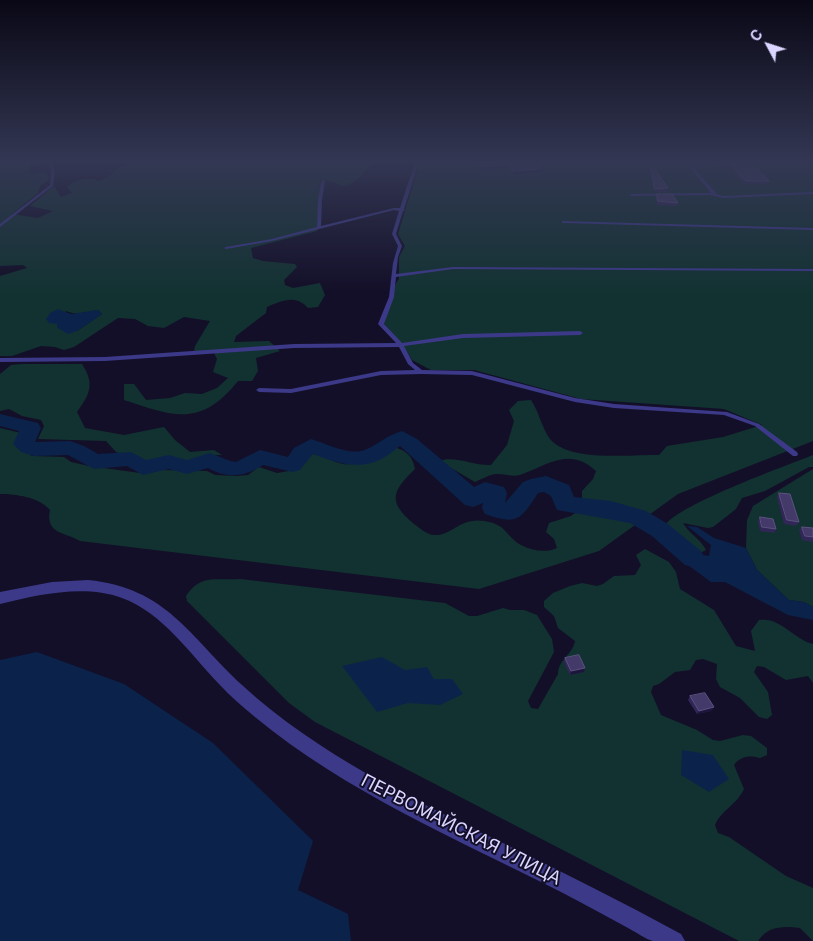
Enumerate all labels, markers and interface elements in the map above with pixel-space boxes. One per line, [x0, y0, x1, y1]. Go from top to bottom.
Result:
north arrow [743, 20, 793, 70]
text: С [746, 26, 766, 44]
street label: ПЕРВОМАЙСКАЯ УЛИЦА [357, 770, 565, 890]

